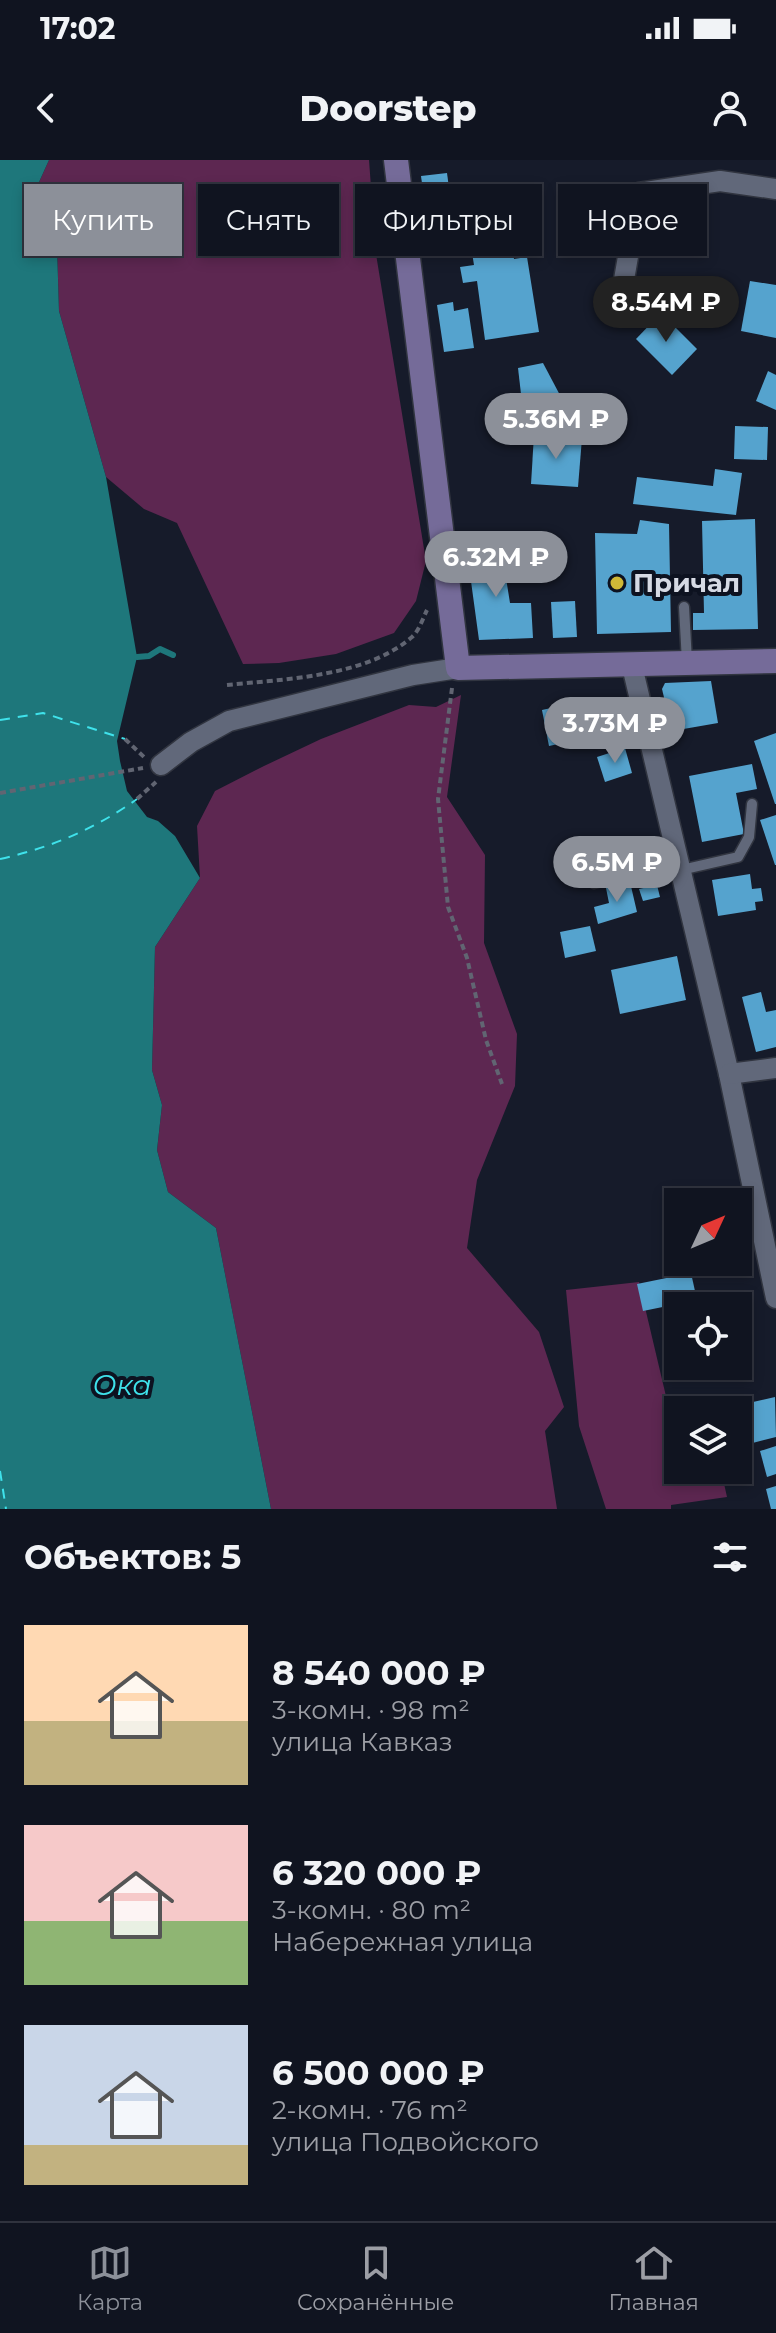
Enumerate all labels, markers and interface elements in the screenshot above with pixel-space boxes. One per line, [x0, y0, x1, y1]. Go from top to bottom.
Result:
text: 17:02 [40, 10, 116, 47]
icon: back [24, 86, 68, 130]
text: Doorstep [300, 86, 476, 130]
icon: person [708, 86, 752, 130]
chip: Купить [24, 184, 182, 256]
chip: Снять [198, 184, 339, 256]
chip: Фильтры [355, 184, 542, 256]
chip: Новое [558, 184, 707, 256]
pin: 8.54M ₽ [592, 276, 740, 344]
text: 8.54M ₽ [611, 286, 721, 318]
pin: 5.36M ₽ [482, 393, 630, 461]
text: 5.36M ₽ [503, 403, 609, 435]
pin: 6.32M ₽ [422, 531, 570, 599]
text: 6.32M ₽ [443, 541, 549, 573]
place label: Причал [633, 567, 740, 599]
marker: Причал [608, 574, 626, 592]
pin: 3.73M ₽ [541, 697, 689, 765]
text: 3.73M ₽ [562, 707, 668, 739]
pin: 6.5M ₽ [552, 836, 682, 904]
text: 6.5M ₽ [571, 846, 663, 878]
north arrow [664, 1188, 752, 1276]
map controls [664, 1188, 752, 1484]
button: locate [664, 1292, 752, 1380]
water label: Ока [92, 1368, 152, 1402]
button: layers [664, 1396, 752, 1484]
icon: filters [708, 1535, 752, 1579]
text: Объектов: 5 [24, 1536, 241, 1578]
text: 8 540 000 ₽ [272, 1652, 486, 1694]
icon: home [88, 1657, 184, 1753]
text: 3-комн. · 98 m² [272, 1694, 470, 1726]
text: улица Кавказ [272, 1726, 453, 1758]
text: 6 320 000 ₽ [272, 1852, 481, 1894]
icon: home [88, 1857, 184, 1953]
text: 3-комн. · 80 m² [272, 1894, 471, 1926]
text: Набережная улица [272, 1926, 533, 1958]
text: 6 500 000 ₽ [272, 2052, 485, 2094]
icon: home [88, 2057, 184, 2153]
text: 2-комн. · 76 m² [272, 2094, 468, 2126]
text: улица Подвойского [272, 2126, 539, 2158]
tab: Карта [77, 2241, 143, 2316]
tab: Сохранённые [297, 2241, 454, 2316]
tab: Главная [609, 2241, 699, 2316]

